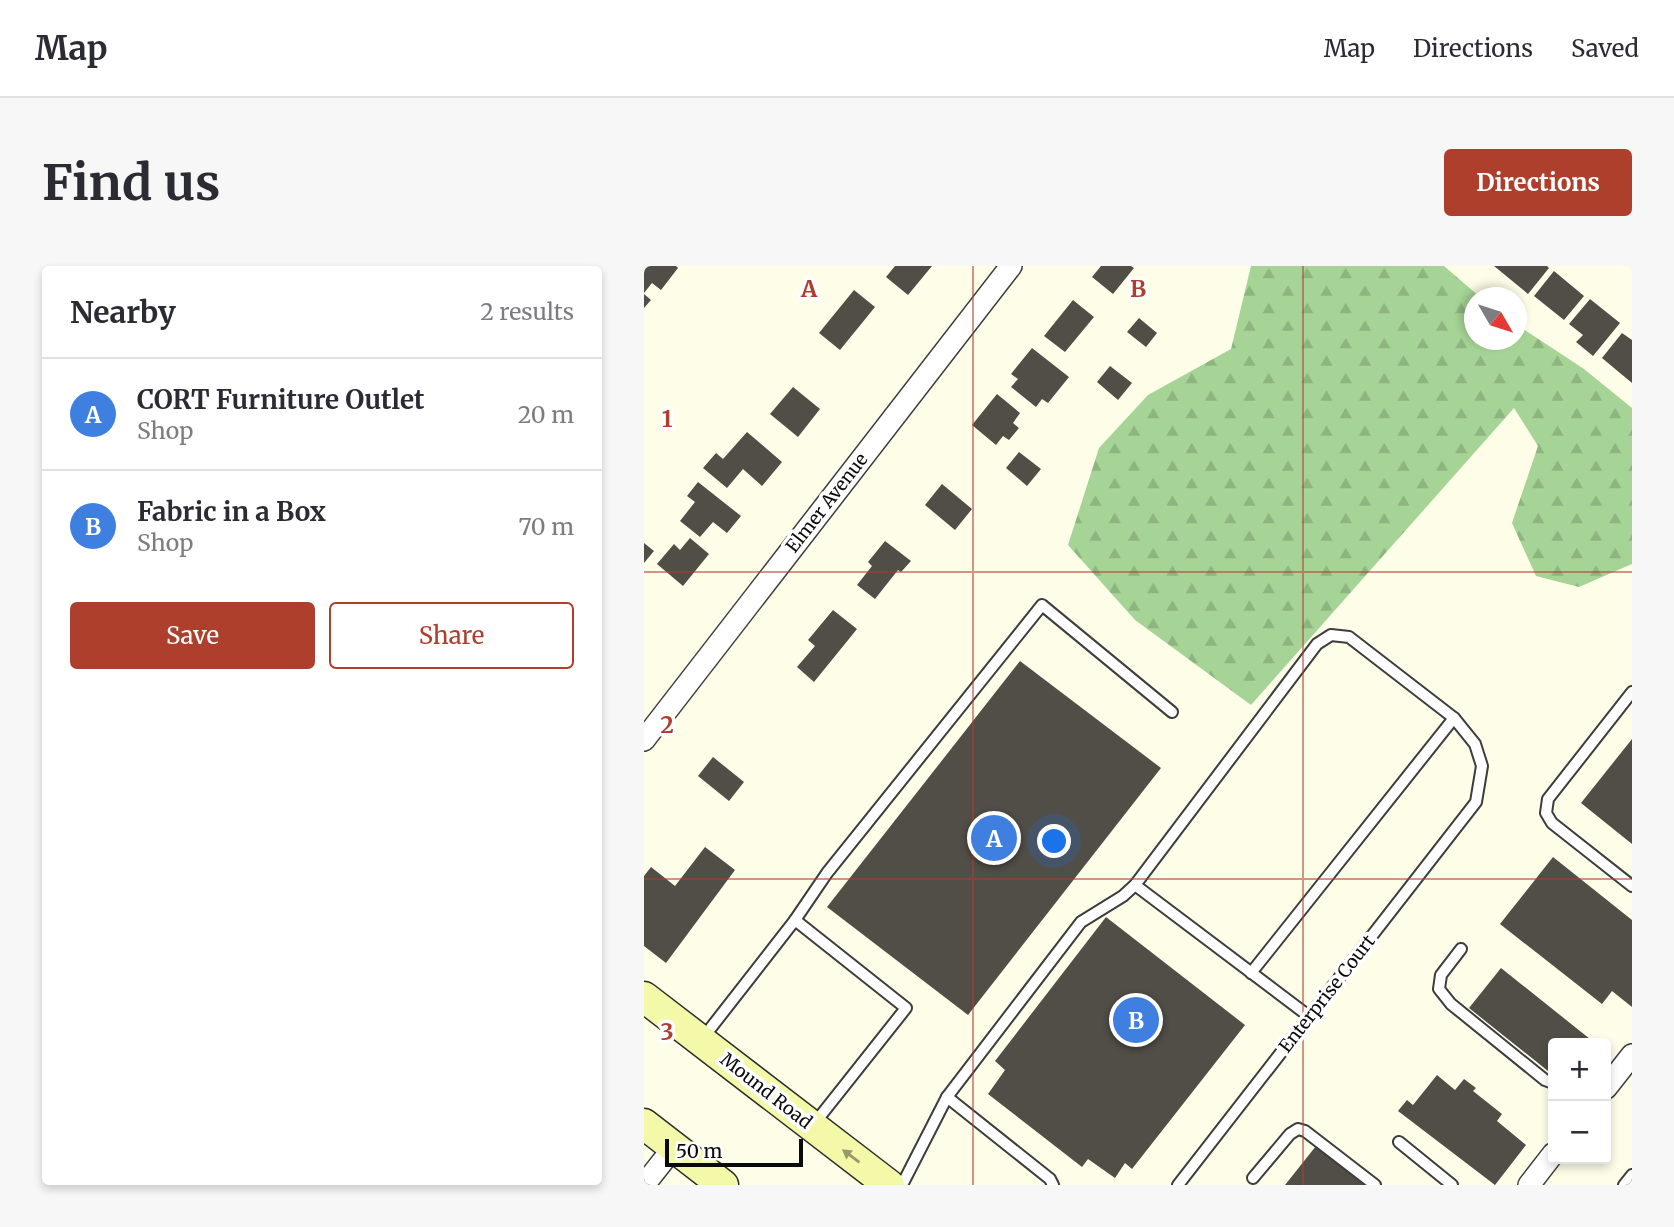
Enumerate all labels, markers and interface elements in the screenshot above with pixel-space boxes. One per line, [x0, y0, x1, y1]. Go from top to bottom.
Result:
text: Map [35, 28, 108, 69]
text: Map [1324, 33, 1375, 64]
text: Directions [1413, 33, 1533, 64]
text: Saved [1571, 33, 1639, 64]
button: Directions [1444, 149, 1632, 216]
text: Find us [42, 152, 220, 213]
text: A [800, 274, 818, 303]
text: B [1130, 274, 1146, 303]
north arrow [1464, 287, 1527, 350]
text: Nearby [70, 293, 176, 331]
text: 2 results [480, 297, 574, 326]
text: CORT Furniture Outlet [137, 383, 424, 416]
text: A [85, 400, 101, 429]
text: 20 m [518, 400, 574, 429]
text: 1 [662, 404, 673, 433]
text: Shop [137, 416, 193, 445]
street label: Elmer Avenue [781, 448, 873, 557]
text: Fabric in a Box [137, 495, 326, 528]
text: B [85, 512, 101, 541]
text: 70 m [518, 512, 574, 541]
text: Shop [137, 528, 193, 557]
button: Save [70, 602, 315, 669]
button: Share [329, 602, 574, 669]
text: 2 [660, 710, 674, 739]
pin: A [971, 812, 1017, 864]
your location [1037, 824, 1071, 858]
street label: Enterprise Court [1273, 930, 1380, 1057]
pin: B [1113, 994, 1159, 1046]
text: 3 [660, 1017, 674, 1046]
map controls [1548, 1038, 1611, 1164]
button: + [1548, 1038, 1611, 1101]
street label: Mound Road [716, 1048, 817, 1134]
button: − [1548, 1101, 1611, 1164]
scale bar [665, 1136, 803, 1168]
text: 50 m [676, 1139, 722, 1163]
one-way arrow [842, 1148, 860, 1163]

